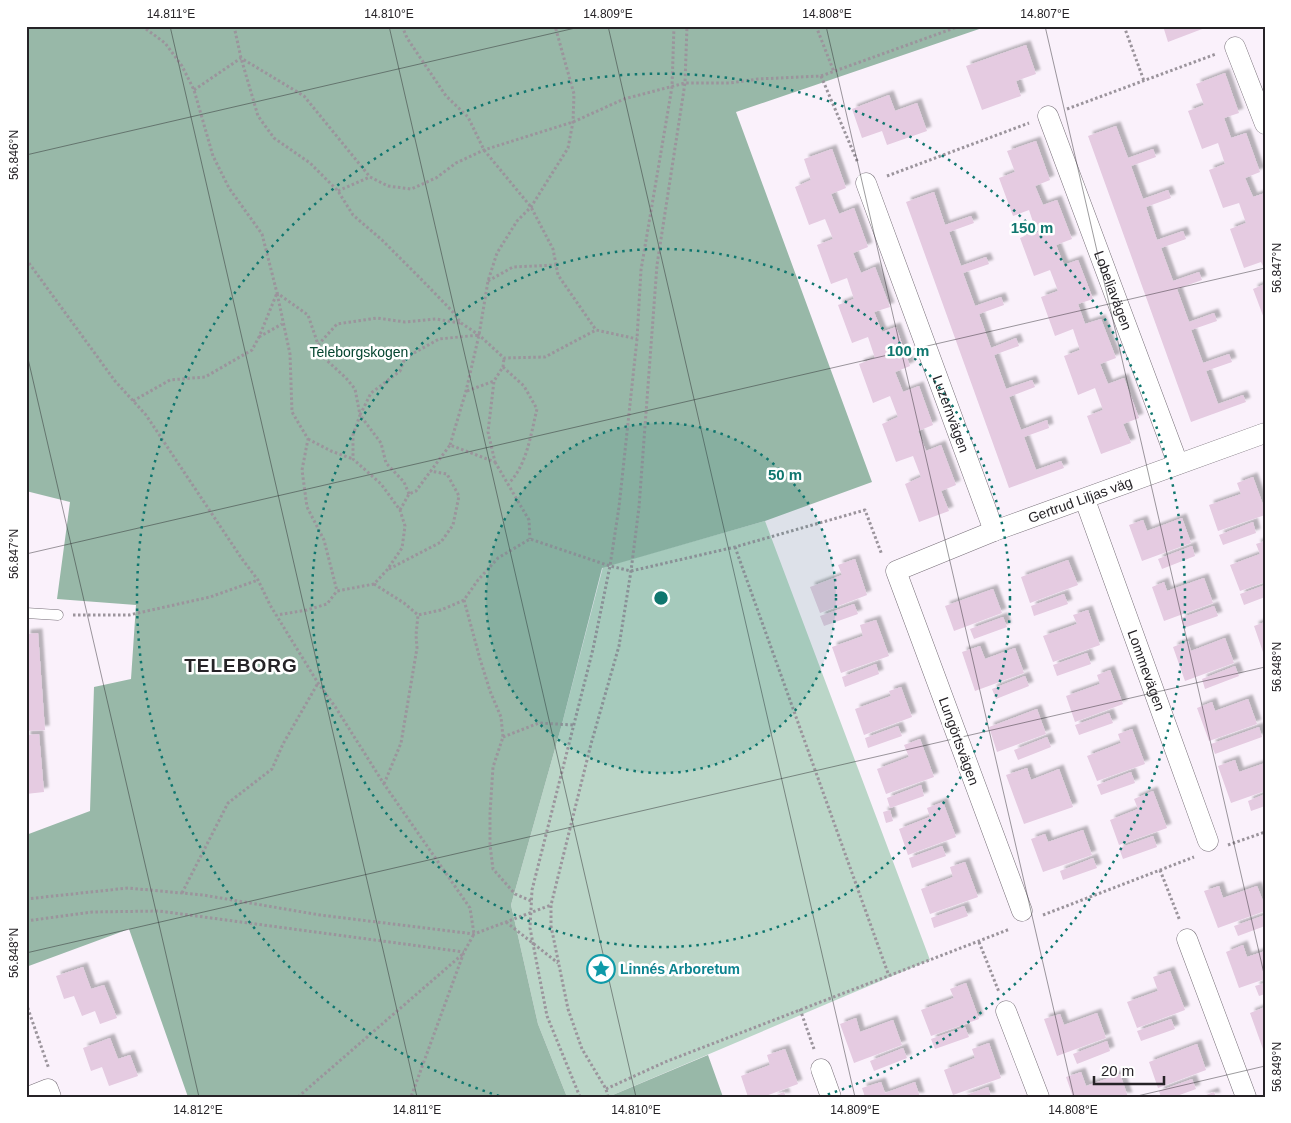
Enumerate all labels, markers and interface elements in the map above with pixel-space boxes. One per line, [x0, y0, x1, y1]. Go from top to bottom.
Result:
text: 14.811°E [147, 7, 195, 21]
text: 14.810°E [364, 7, 414, 21]
text: 14.809°E [583, 7, 633, 21]
text: 14.808°E [802, 7, 852, 21]
text: 14.807°E [1020, 7, 1070, 21]
text: 56.846°N [7, 130, 21, 180]
text: 150 m [1011, 219, 1053, 236]
text: 56.847°N [1270, 243, 1284, 293]
street label: Lobeliavägen [1091, 248, 1135, 332]
text: 100 m [887, 342, 929, 359]
park label: Teleborgskogen [310, 344, 408, 360]
street label: Luzernvägen [929, 373, 972, 455]
text: 50 m [768, 466, 802, 483]
street label: Gertrud Liljas väg [1026, 474, 1134, 526]
text: 56.847°N [7, 529, 21, 579]
centre of rings [652, 589, 670, 607]
street label: Lommevägen [1124, 628, 1168, 713]
text: 56.848°N [1270, 642, 1284, 692]
district label: TELEBORG [184, 655, 298, 676]
street label: Lungörtsvägen [936, 695, 982, 787]
text: 56.848°N [7, 928, 21, 978]
place icon: Linnés Arboretum [586, 954, 616, 984]
place label: Linnés Arboretum [620, 961, 740, 977]
text: 56.849°N [1270, 1042, 1284, 1092]
scale bar [1094, 1053, 1164, 1085]
text: 20 m [1101, 1062, 1134, 1079]
text: 14.812°E [173, 1103, 223, 1117]
text: 14.811°E [393, 1103, 441, 1117]
text: 14.810°E [611, 1103, 661, 1117]
text: 14.809°E [830, 1103, 880, 1117]
text: 14.808°E [1048, 1103, 1098, 1117]

